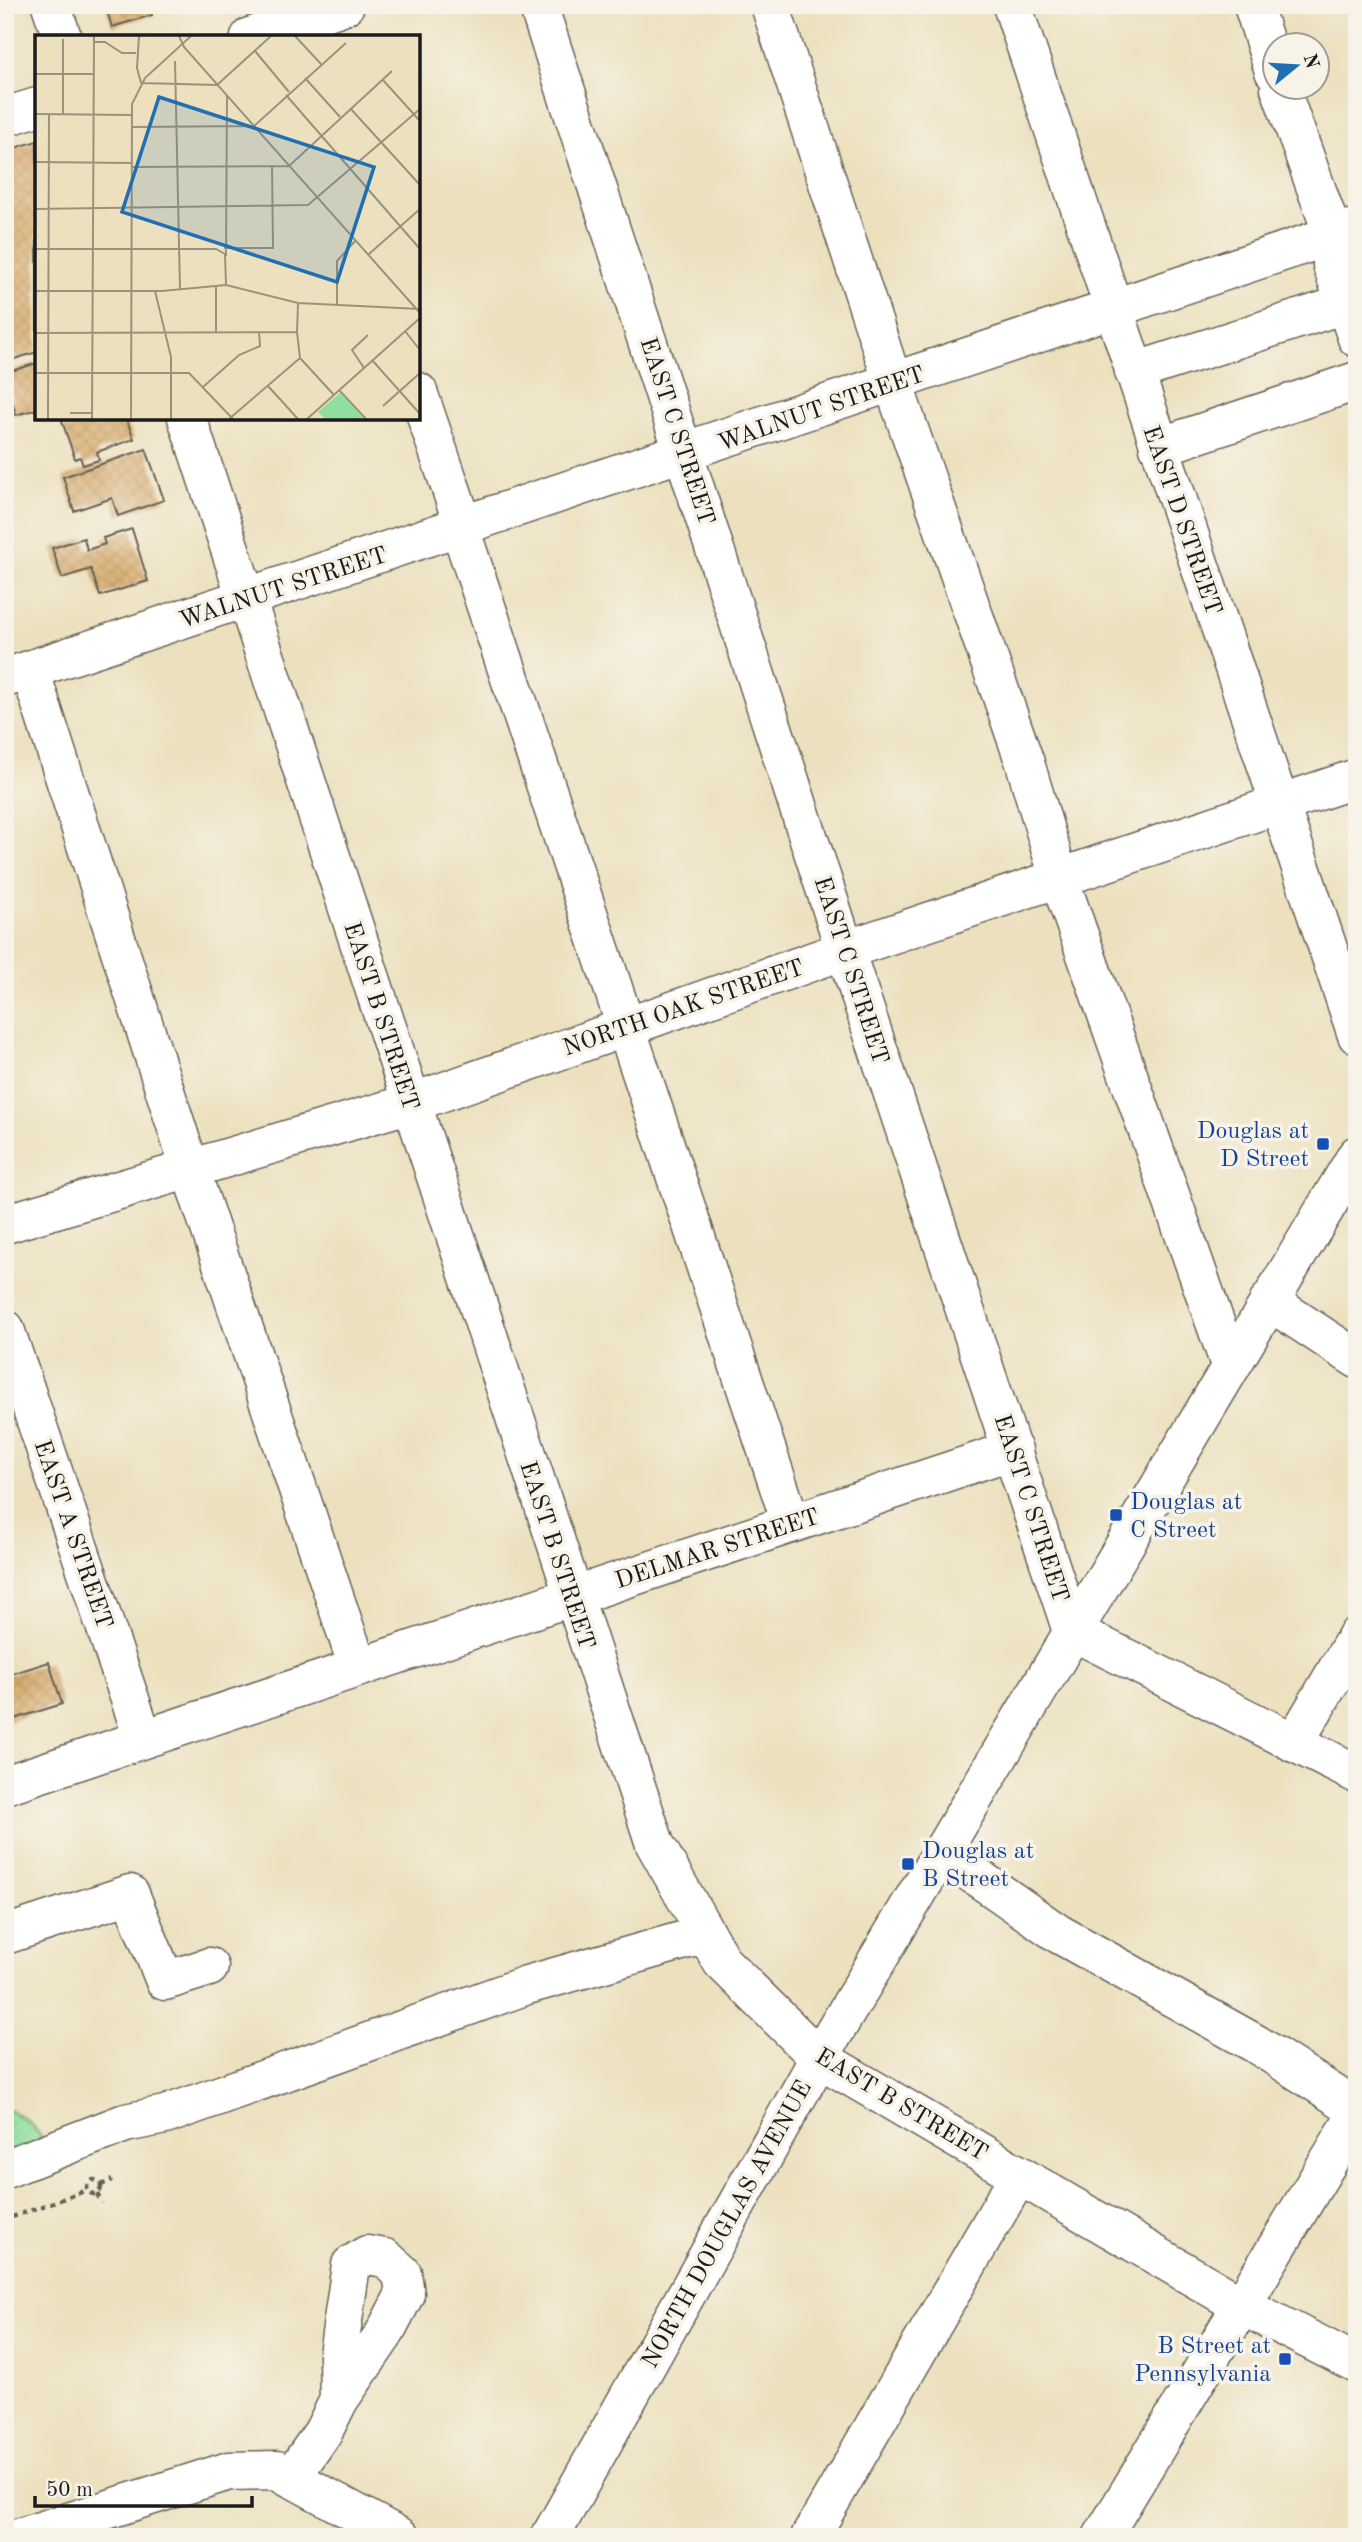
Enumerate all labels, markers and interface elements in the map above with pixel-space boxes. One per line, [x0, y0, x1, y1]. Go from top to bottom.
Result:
north arrow [1260, 32, 1330, 102]
inset map [35, 35, 420, 420]
text: N [1299, 52, 1321, 72]
street label: EAST C STREET [634, 335, 718, 528]
street label: WALNUT STREET [715, 363, 928, 457]
street label: EAST D STREET [1137, 423, 1225, 618]
street label: WALNUT STREET [177, 544, 391, 634]
street label: EAST C STREET [808, 874, 892, 1067]
street label: EAST B STREET [338, 920, 422, 1114]
street label: NORTH OAK STREET [560, 956, 807, 1061]
place label: Douglas at D Street [1197, 1120, 1309, 1172]
marker: Douglas at D Street [1315, 1136, 1331, 1152]
street label: EAST C STREET [988, 1412, 1072, 1605]
street label: EAST A STREET [29, 1437, 116, 1632]
street label: EAST B STREET [514, 1459, 598, 1653]
place label: Douglas at C Street [1130, 1491, 1242, 1543]
street label: DELMAR STREET [613, 1506, 823, 1594]
marker: Douglas at C Street [1108, 1507, 1124, 1523]
place label: Douglas at B Street [922, 1840, 1034, 1892]
marker: Douglas at B Street [900, 1856, 916, 1872]
street label: EAST B STREET [811, 2045, 991, 2167]
street label: NORTH DOUGLAS AVENUE [639, 2077, 817, 2373]
place label: B Street at Pennsylvania [1134, 2335, 1271, 2387]
marker: B Street at Pennsylvania [1277, 2351, 1293, 2367]
scale bar [35, 2465, 252, 2509]
text: 50 m [46, 2480, 93, 2501]

